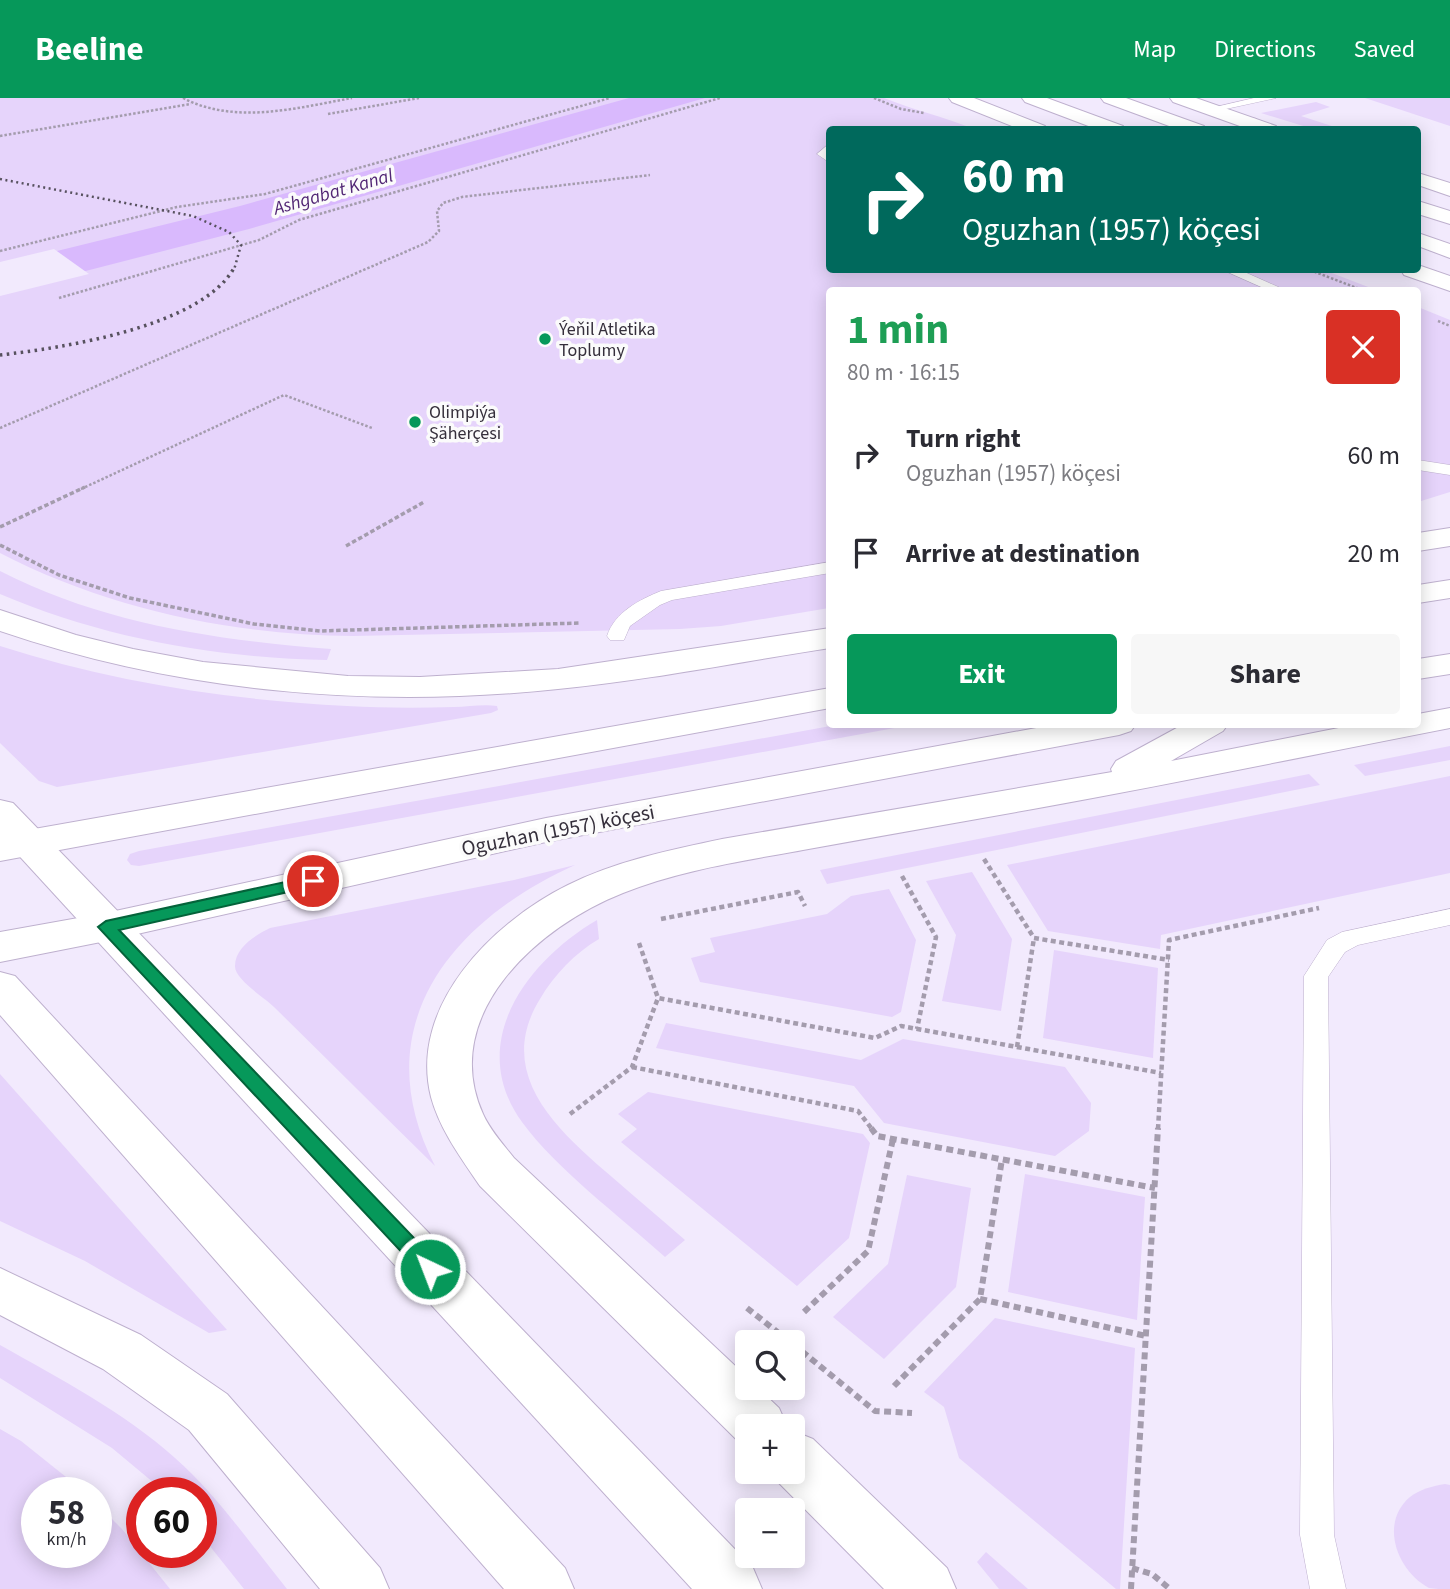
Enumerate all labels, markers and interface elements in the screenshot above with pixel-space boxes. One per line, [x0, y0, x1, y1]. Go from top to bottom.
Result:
text: Beeline [35, 26, 144, 73]
text: Map [1133, 32, 1176, 67]
text: Directions [1214, 32, 1316, 67]
text: Saved [1354, 32, 1415, 67]
text: 60 m [962, 142, 1066, 212]
icon: right [847, 154, 938, 245]
water label: Ashgabat Kanal [269, 162, 397, 223]
text: Oguzhan (1957) köçesi [962, 207, 1261, 253]
text: 1 min [847, 300, 949, 360]
button: close [1326, 310, 1400, 384]
place label: Ýeňil Atletika Toplumy [558, 317, 656, 363]
marker: Ýeňil Atletika Toplumy [537, 331, 553, 347]
text: 80 m · 16:15 [847, 356, 960, 389]
place label: Olimpiýa Şäherçesi [429, 400, 501, 446]
marker: Olimpiýa Şäherçesi [407, 414, 423, 430]
text: Turn right [906, 420, 1021, 457]
icon: right [847, 436, 885, 474]
text: 60 m [1347, 437, 1400, 474]
text: Oguzhan (1957) köçesi [906, 457, 1121, 490]
icon: arrive [847, 534, 885, 572]
text: Arrive at destination [906, 535, 1140, 572]
text: 20 m [1347, 535, 1400, 572]
button: Exit [847, 634, 1117, 714]
button: Share [1131, 634, 1400, 714]
street label: Oguzhan (1957) köçesi [459, 797, 657, 863]
pin [283, 851, 343, 911]
icon: arrive [294, 862, 332, 900]
position arrow [393, 1232, 467, 1306]
map controls [735, 1330, 805, 1568]
button: search [735, 1330, 805, 1400]
button: + [735, 1414, 805, 1484]
speed limit sign: 60 [126, 1477, 217, 1568]
text: 58 [48, 1488, 85, 1538]
button: − [735, 1498, 805, 1568]
text: km/h [47, 1527, 86, 1552]

